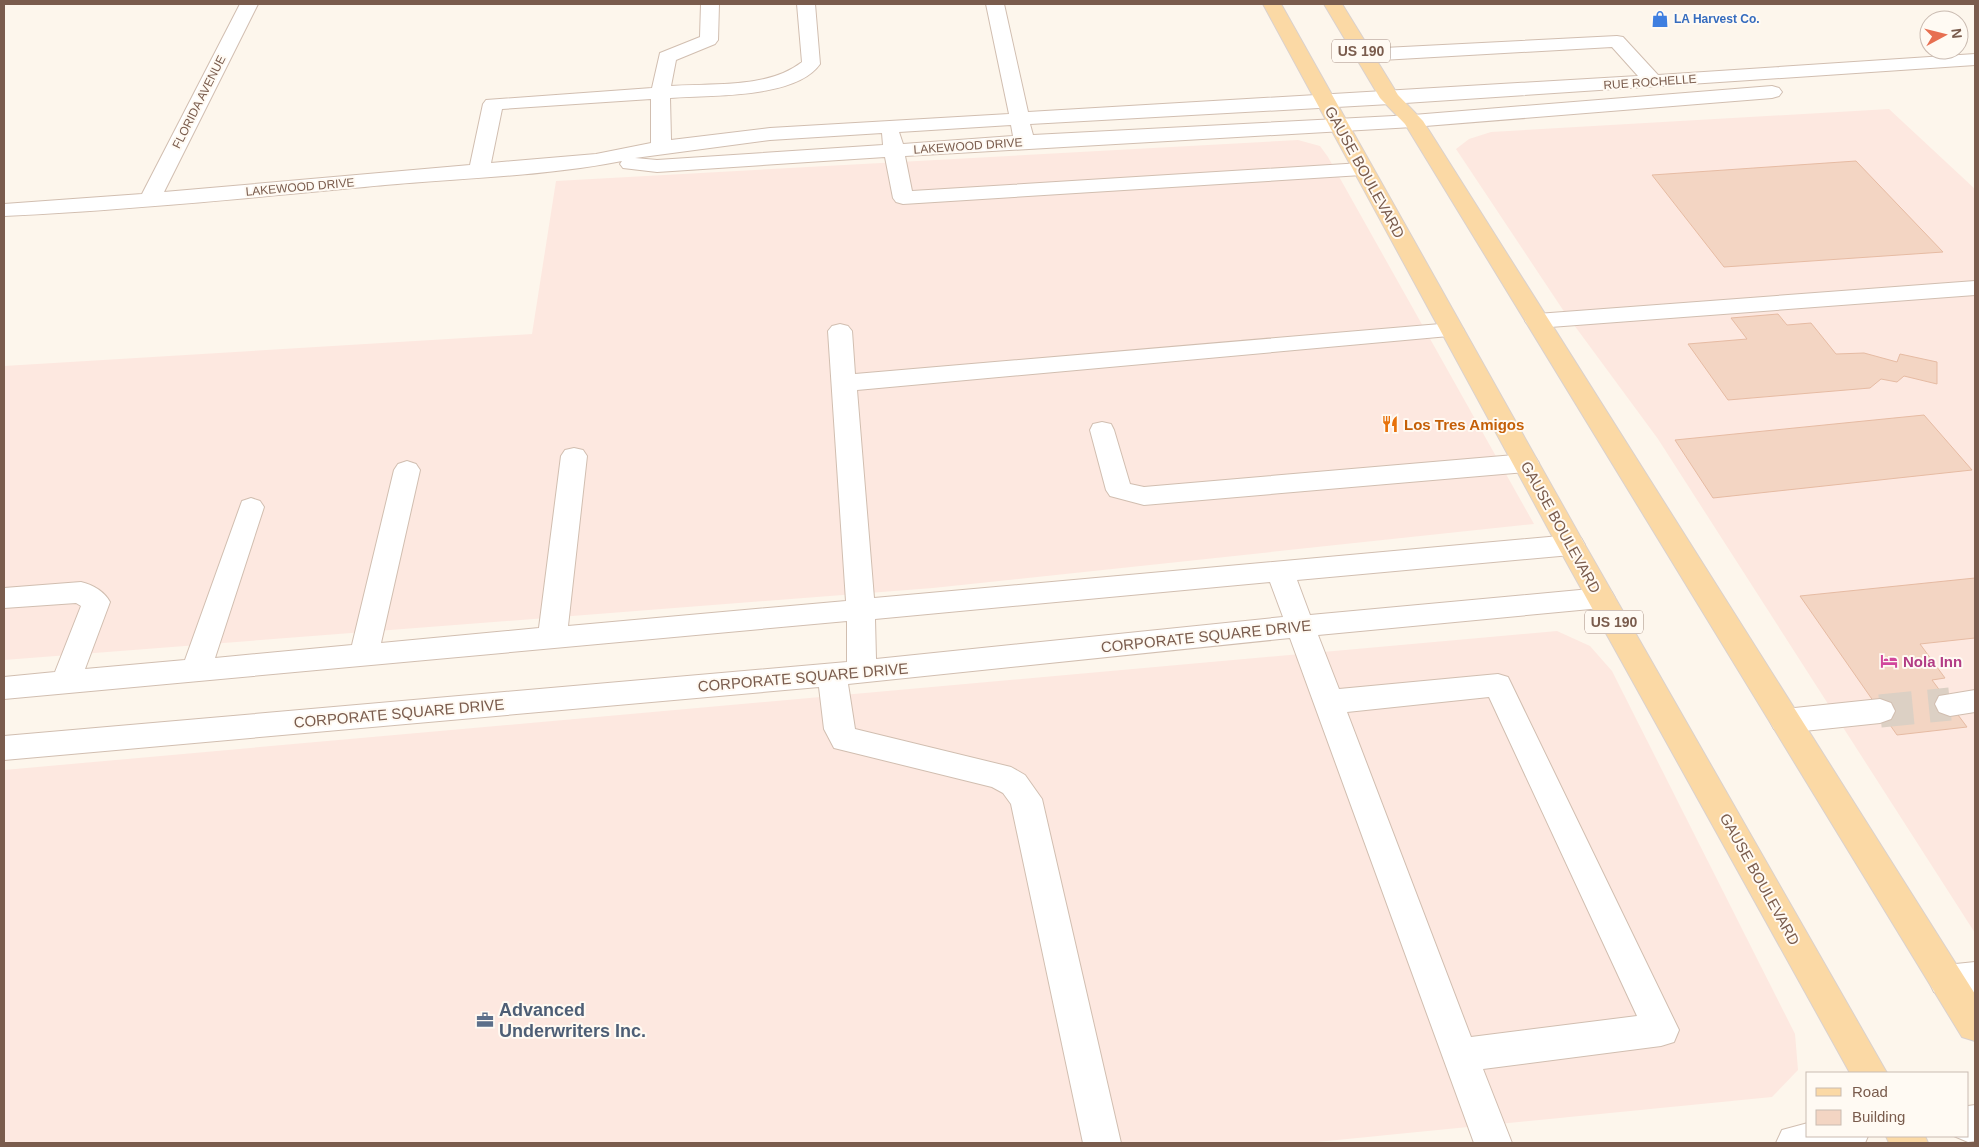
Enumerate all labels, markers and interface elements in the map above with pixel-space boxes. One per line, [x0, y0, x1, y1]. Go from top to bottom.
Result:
shop icon: LA Harvest Co. [1650, 9, 1670, 29]
north arrow [1919, 10, 1969, 60]
place label: LA Harvest Co. [1674, 12, 1760, 26]
text: N [1948, 27, 1965, 39]
road number: US 190 [1332, 40, 1390, 62]
street label: FLORIDA AVENUE [169, 53, 229, 151]
street label: RUE ROCHELLE [1603, 72, 1697, 92]
street label: GAUSE BOULEVARD [1322, 103, 1408, 241]
street label: LAKEWOOD DRIVE [913, 135, 1023, 157]
street label: LAKEWOOD DRIVE [245, 175, 355, 199]
restaurant icon: Los Tres Amigos [1380, 414, 1400, 434]
place label: Los Tres Amigos [1404, 416, 1524, 433]
street label: GAUSE BOULEVARD [1518, 458, 1604, 596]
road number: US 190 [1585, 610, 1643, 634]
street label: CORPORATE SQUARE DRIVE [1100, 616, 1312, 656]
hotel icon: Nola Inn [1879, 651, 1899, 671]
place label: Nola Inn [1903, 653, 1962, 670]
street label: CORPORATE SQUARE DRIVE [697, 659, 909, 695]
street label: CORPORATE SQUARE DRIVE [293, 695, 505, 731]
street label: GAUSE BOULEVARD [1717, 810, 1803, 948]
place label: Advanced Underwriters Inc. [499, 1000, 646, 1041]
office icon: Advanced Underwriters Inc. [475, 1010, 495, 1030]
legend [1806, 1072, 1969, 1137]
text: Road [1852, 1083, 1888, 1100]
text: Building [1852, 1108, 1905, 1125]

